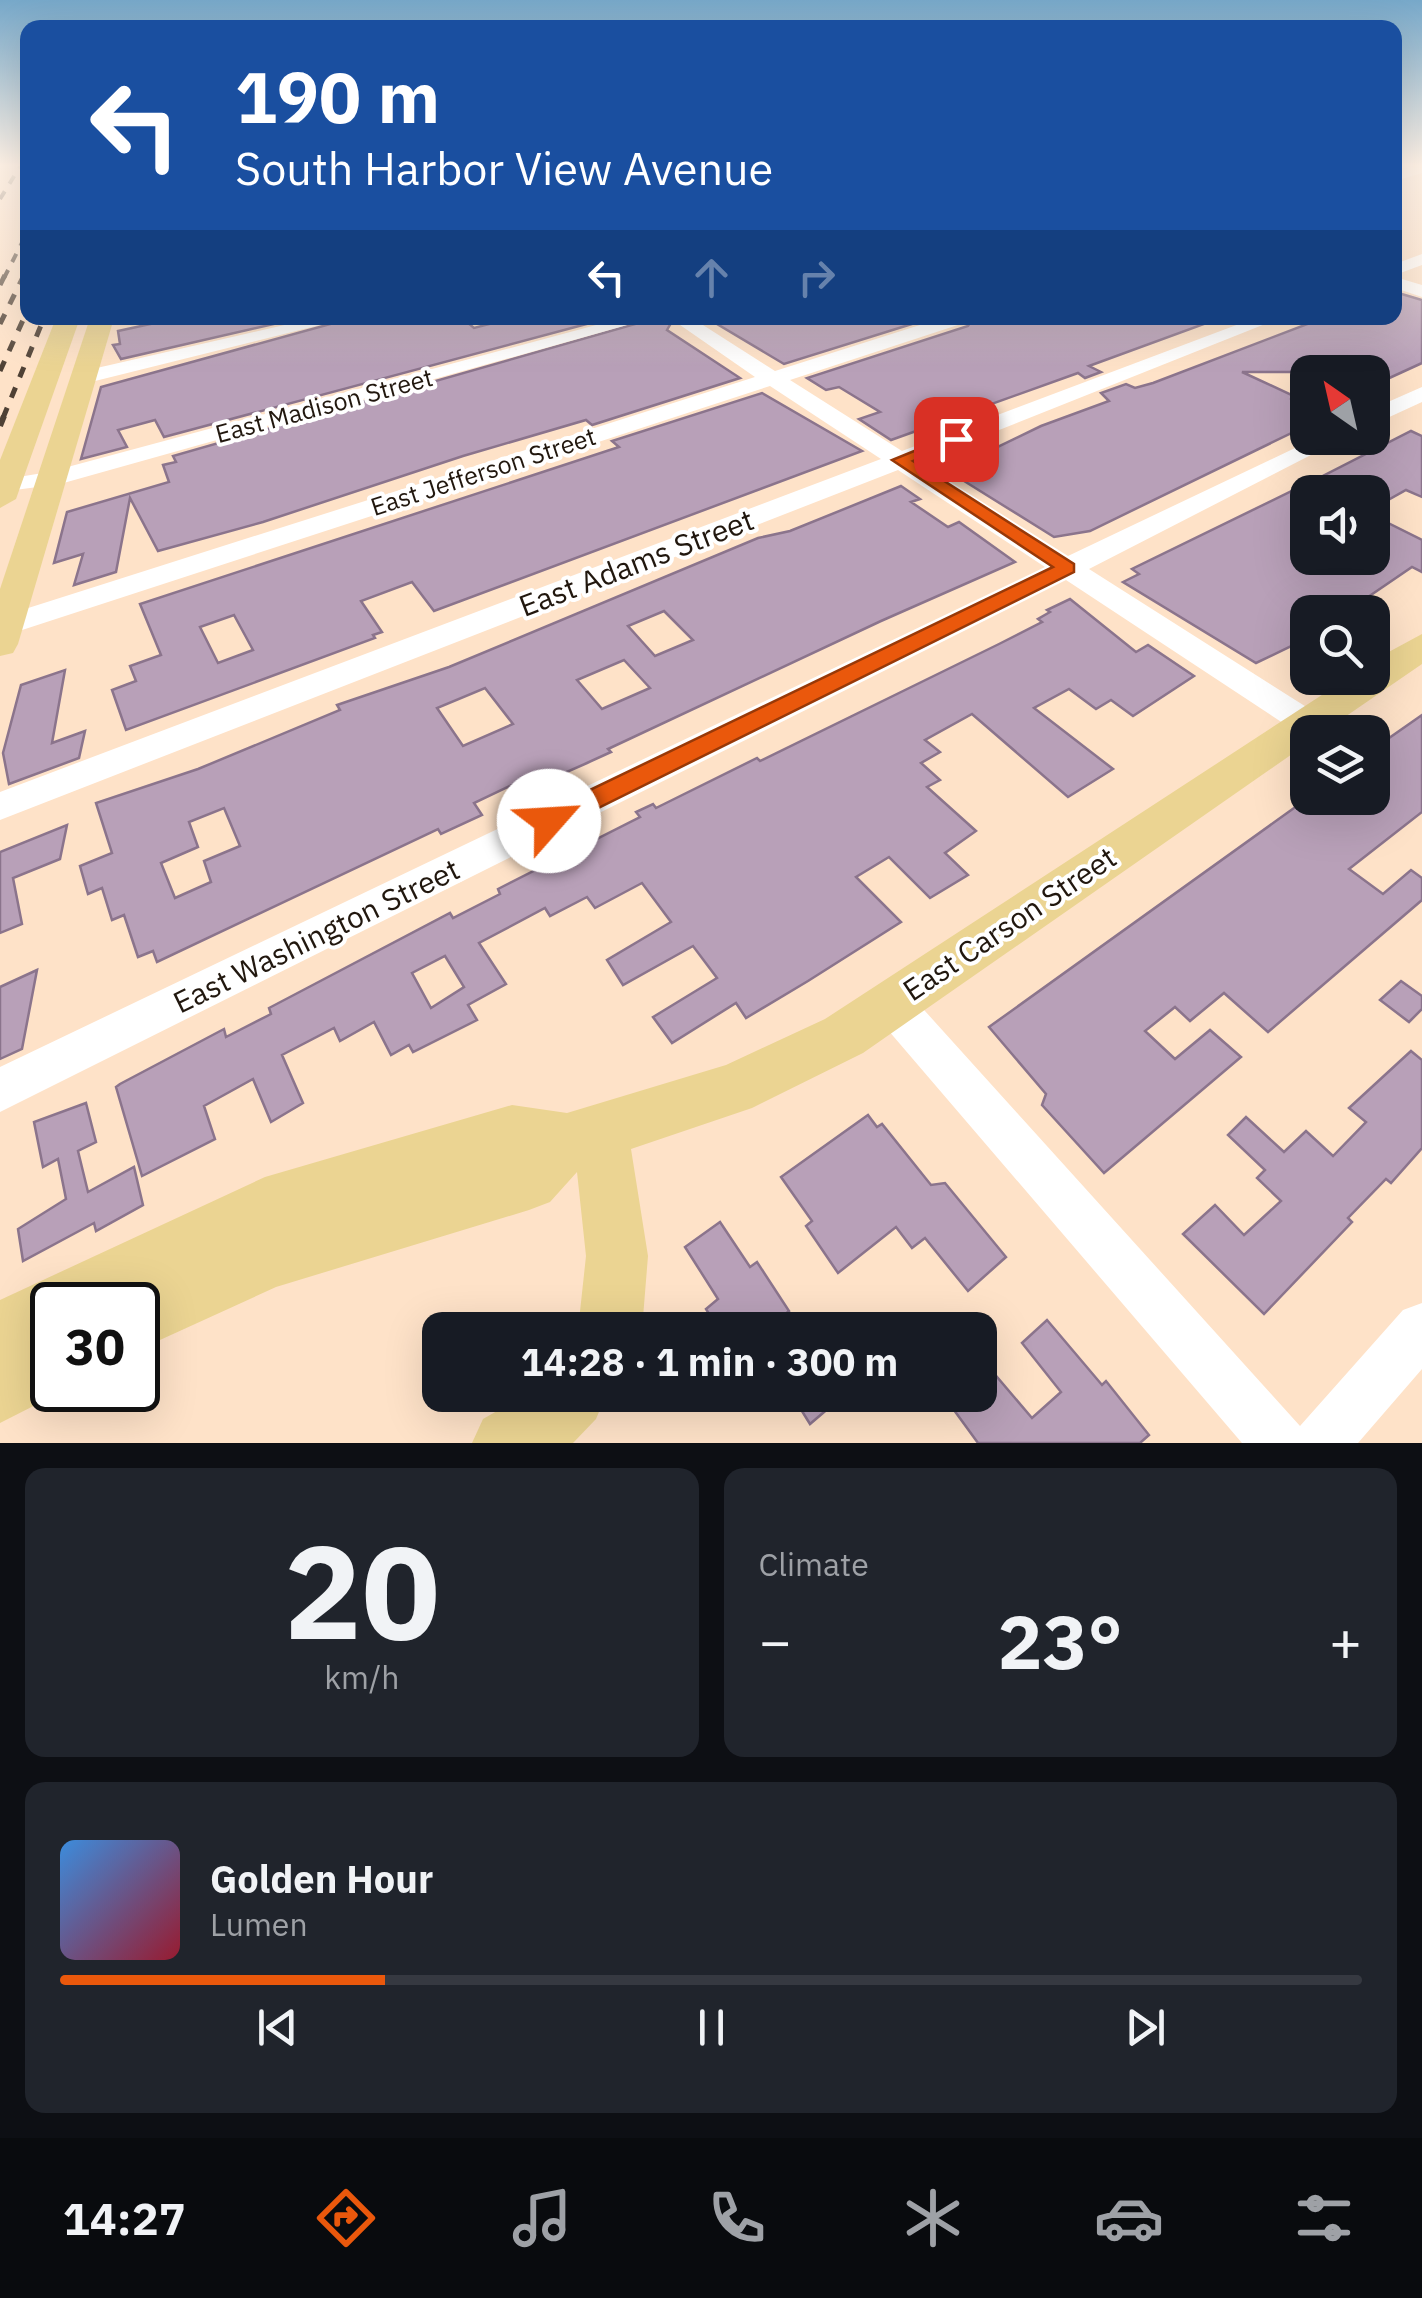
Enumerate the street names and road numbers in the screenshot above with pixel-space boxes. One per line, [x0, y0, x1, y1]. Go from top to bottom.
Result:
street label: East Madison Street [212, 360, 436, 450]
street label: East Jefferson Street [366, 419, 600, 523]
street label: East Adams Street [513, 499, 759, 625]
street label: East Carson Street [895, 837, 1123, 1009]
street label: East Washington Street [167, 849, 465, 1021]

